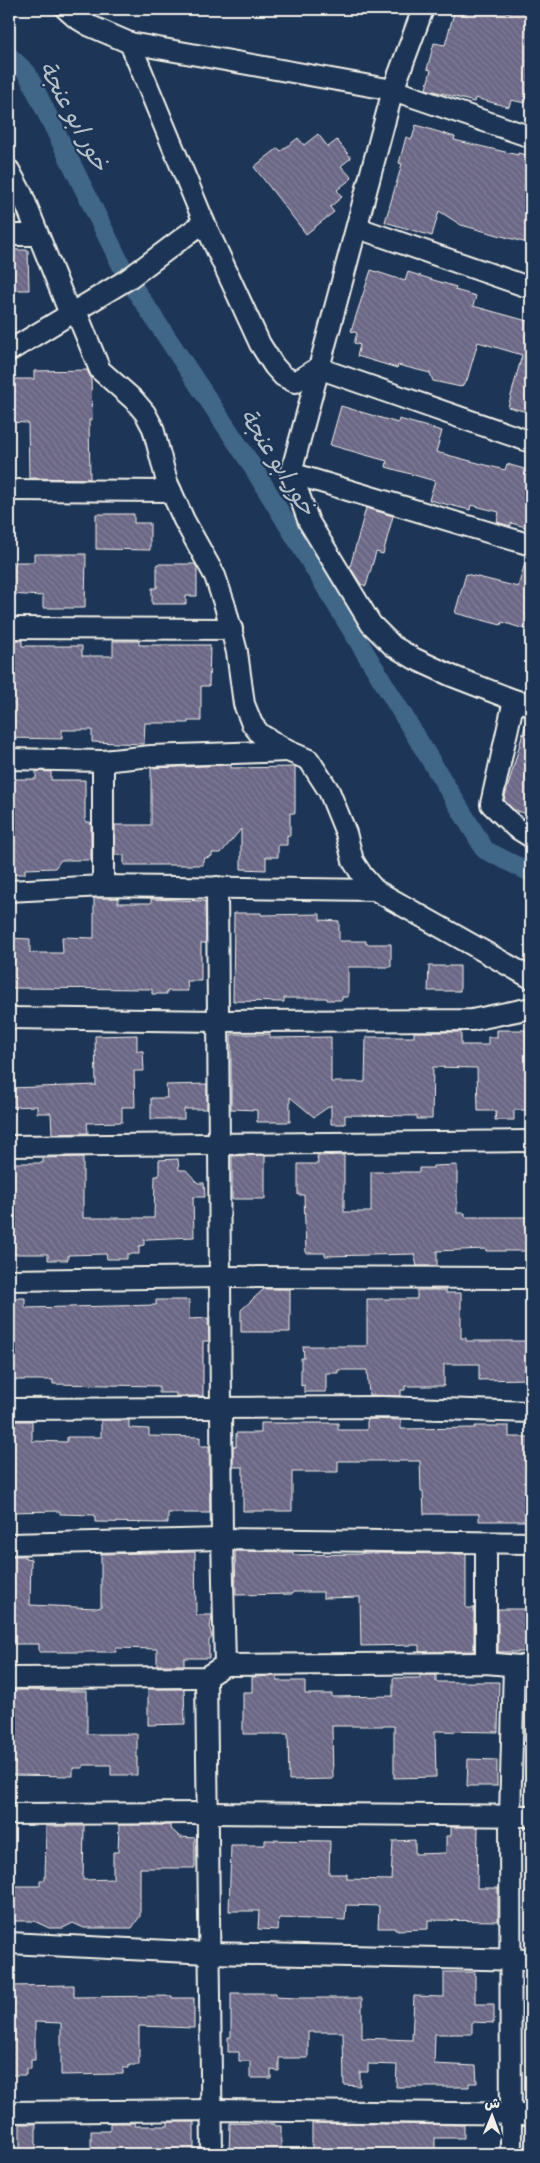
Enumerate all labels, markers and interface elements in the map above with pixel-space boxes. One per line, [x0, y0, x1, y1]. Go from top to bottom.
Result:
water label: خور ابو عنجة [28, 56, 116, 179]
water label: خور ابو عنجة [229, 403, 323, 524]
north arrow [468, 2090, 518, 2140]
text: ش [484, 2094, 500, 2115]

